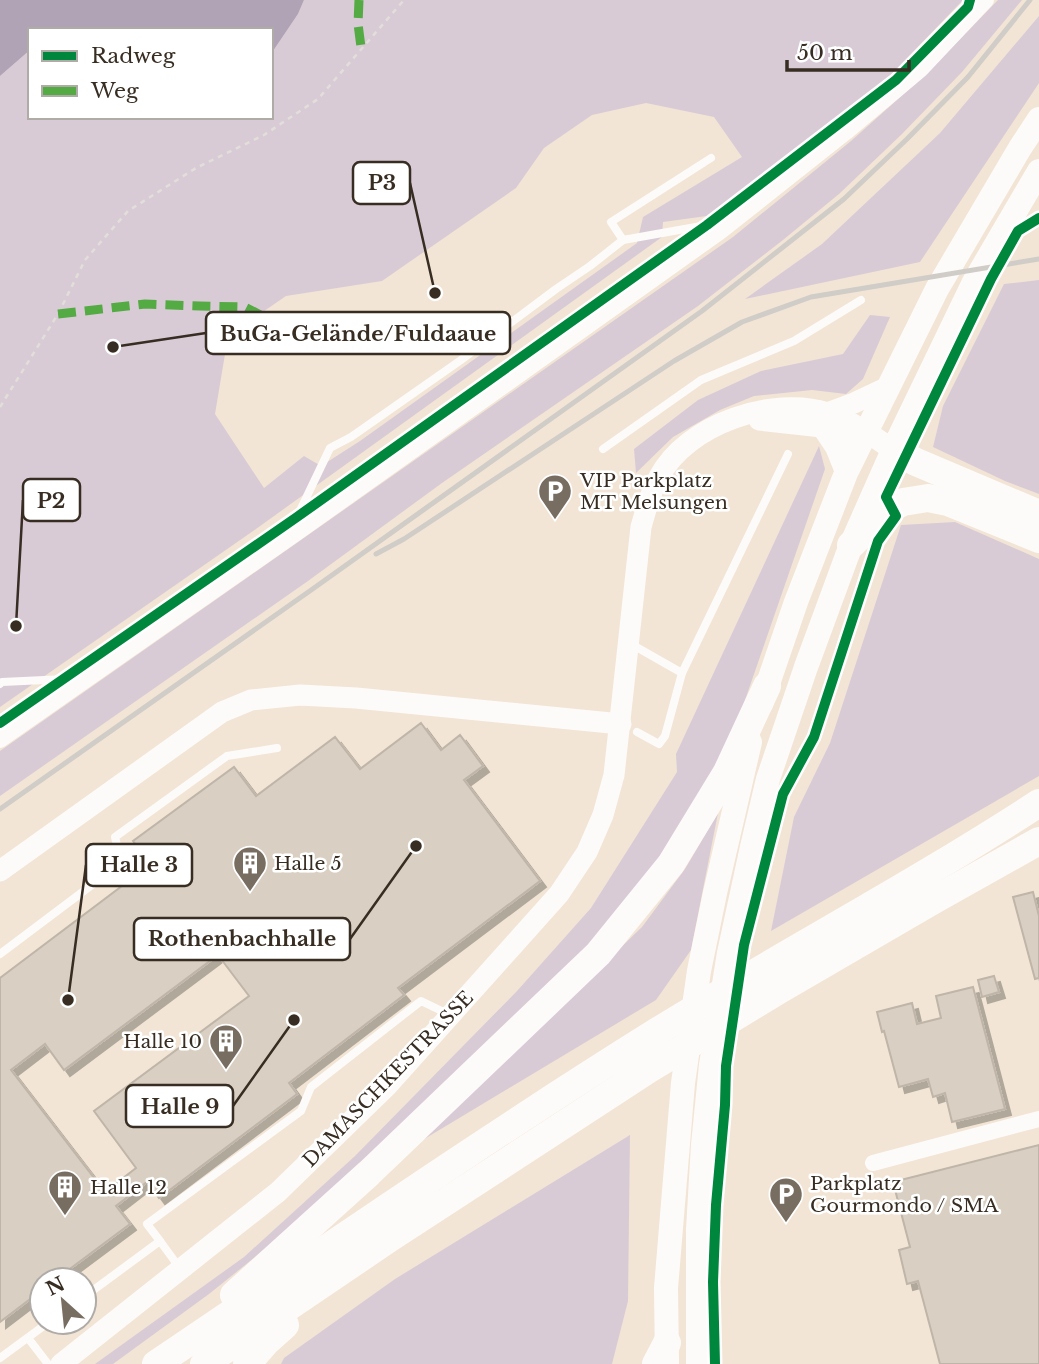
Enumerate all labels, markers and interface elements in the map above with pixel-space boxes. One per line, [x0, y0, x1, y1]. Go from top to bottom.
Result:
legend [28, 28, 273, 119]
scale bar [787, 28, 909, 72]
text: 50 m [797, 40, 853, 66]
text: Radweg [91, 43, 176, 69]
text: Weg [90, 78, 139, 104]
callout: P3 [353, 162, 410, 204]
text: P3 [368, 170, 396, 196]
callout: BuGa-Gelände/Fuldaaue [206, 312, 510, 354]
text: BuGa-Gelände/Fuldaaue [220, 321, 496, 347]
place label: VIP Parkplatz MT Melsungen [579, 469, 728, 514]
parking icon: VIP Parkplatz MT Melsungen [536, 472, 574, 521]
callout: P2 [23, 479, 80, 521]
text: P2 [37, 488, 65, 514]
callout: Halle 3 [86, 844, 192, 886]
building icon: Halle 5 [231, 844, 269, 893]
text: Halle 3 [100, 852, 178, 878]
place label: Halle 5 [274, 852, 342, 875]
callout: Rothenbachhalle [134, 918, 350, 960]
text: Rothenbachhalle [148, 926, 336, 952]
street label: DAMASCHKESTRASSE [298, 986, 478, 1172]
building icon: Halle 10 [207, 1022, 245, 1071]
place label: Halle 10 [123, 1030, 202, 1053]
callout: Halle 9 [126, 1085, 233, 1127]
text: Halle 9 [141, 1094, 219, 1120]
building icon: Halle 12 [46, 1168, 84, 1217]
place label: Parkplatz Gourmondo / SMA [810, 1172, 999, 1217]
parking icon: Parkplatz Gourmondo / SMA [767, 1175, 805, 1224]
place label: Halle 12 [90, 1176, 167, 1199]
north arrow [28, 1266, 98, 1336]
text: N [42, 1272, 69, 1301]

